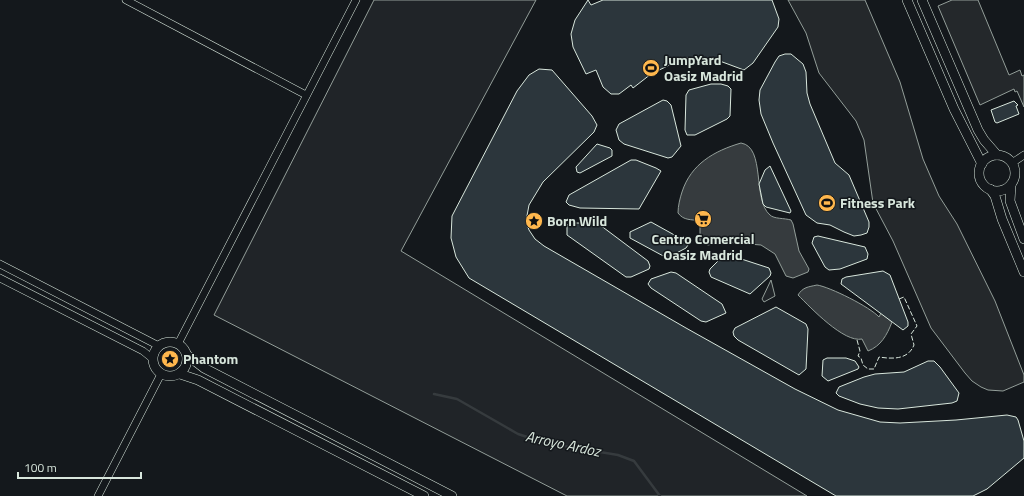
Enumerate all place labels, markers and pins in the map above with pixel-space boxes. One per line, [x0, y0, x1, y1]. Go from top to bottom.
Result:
place label: JumpYard Oasiz Madrid [664, 49, 743, 86]
sports icon: JumpYard Oasiz Madrid [641, 58, 661, 78]
place label: Fitness Park [840, 192, 916, 213]
sports icon: Fitness Park [817, 193, 837, 213]
supermarket icon: Centro Comercial Oasiz Madrid [693, 209, 713, 229]
place label: Born Wild [547, 210, 607, 231]
place icon: Born Wild [524, 211, 544, 231]
place label: Centro Comercial Oasiz Madrid [651, 228, 755, 265]
place label: Phantom [183, 348, 238, 369]
place icon: Phantom [160, 349, 180, 369]

